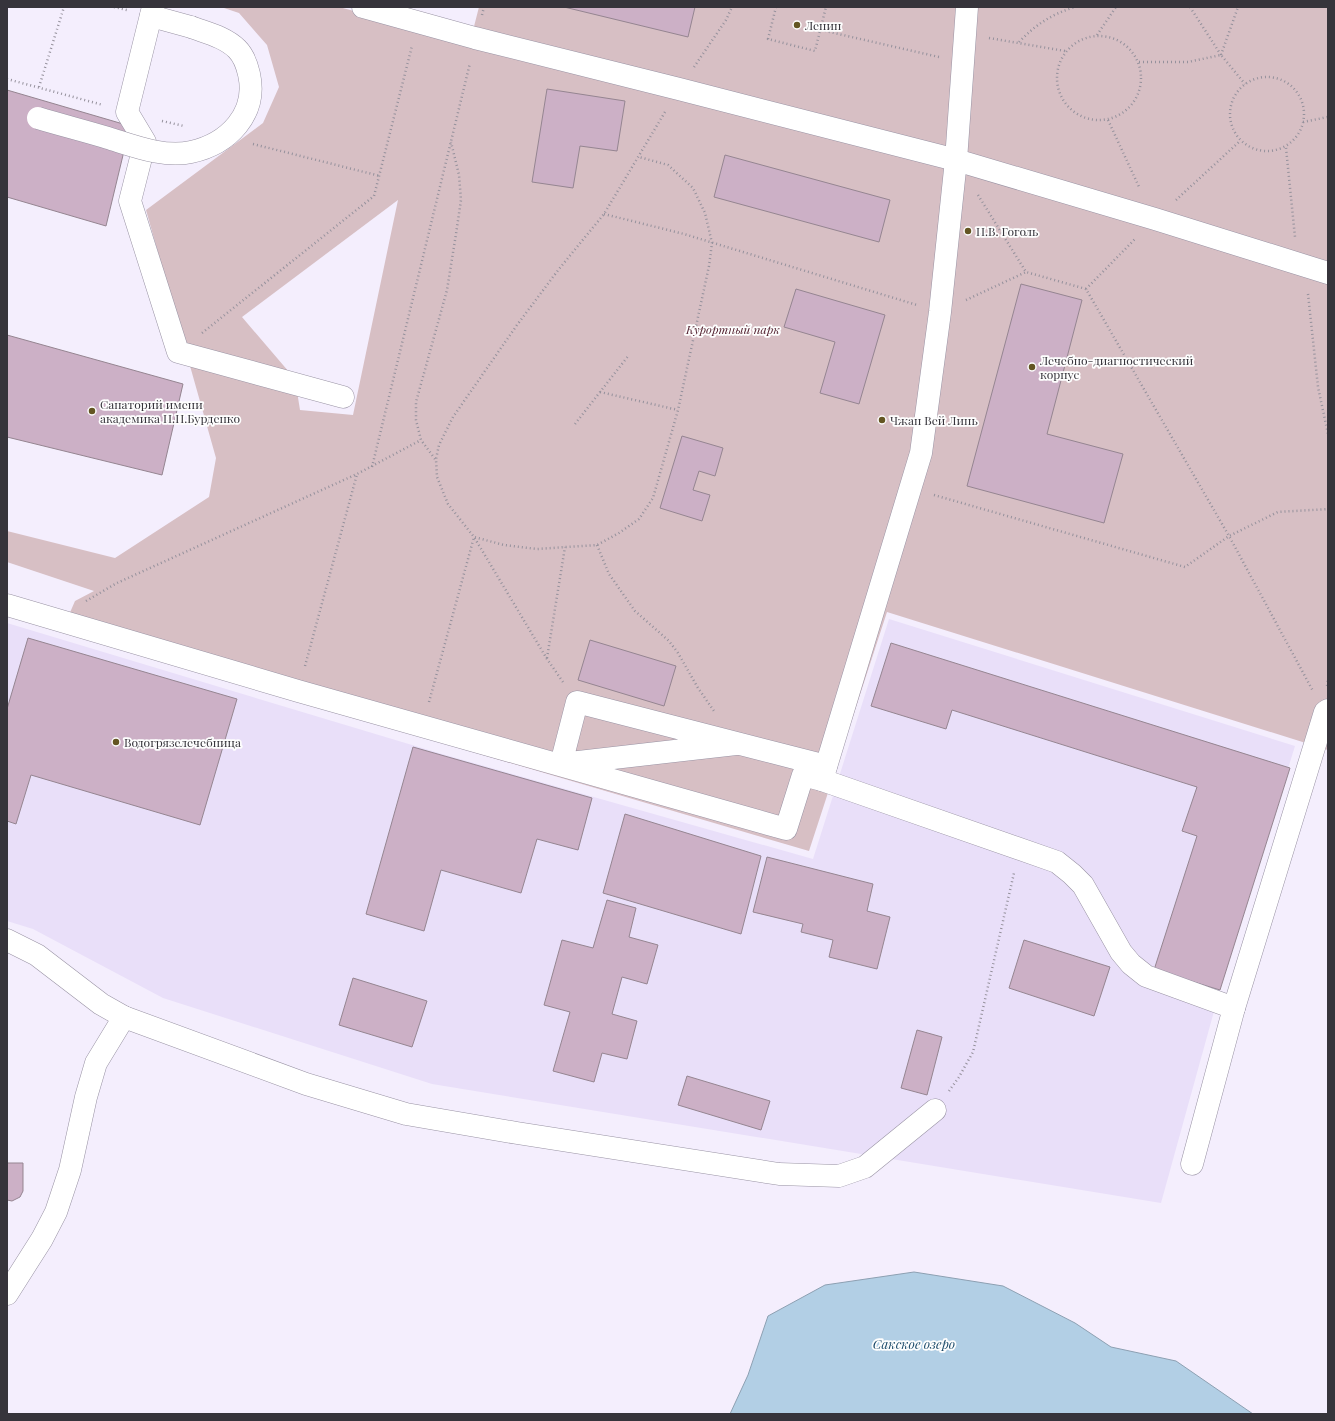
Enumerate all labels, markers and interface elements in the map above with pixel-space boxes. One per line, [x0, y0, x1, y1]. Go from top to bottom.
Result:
place label: Ленин [804, 17, 841, 33]
marker: Ленин [792, 20, 802, 30]
place label: Н.В. Гоголь [976, 223, 1038, 239]
marker: Н.В. Гоголь [963, 226, 973, 236]
park label: Курортный парк [685, 321, 780, 337]
place label: Лечебно-диагностический корпус [1039, 352, 1194, 382]
marker: Лечебно-диагностический корпус [1027, 362, 1037, 372]
place label: Санаторий имени академика Н.Н.Бурденко [100, 396, 240, 426]
marker: Санаторий имени академика Н.Н.Бурденко [87, 406, 97, 416]
place label: Чжан Вей Линь [890, 412, 978, 428]
marker: Чжан Вей Линь [877, 415, 887, 425]
place label: Водогрязелечебница [124, 734, 241, 750]
marker: Водогрязелечебница [111, 737, 121, 747]
water label: Сакское озеро [873, 1335, 955, 1352]

